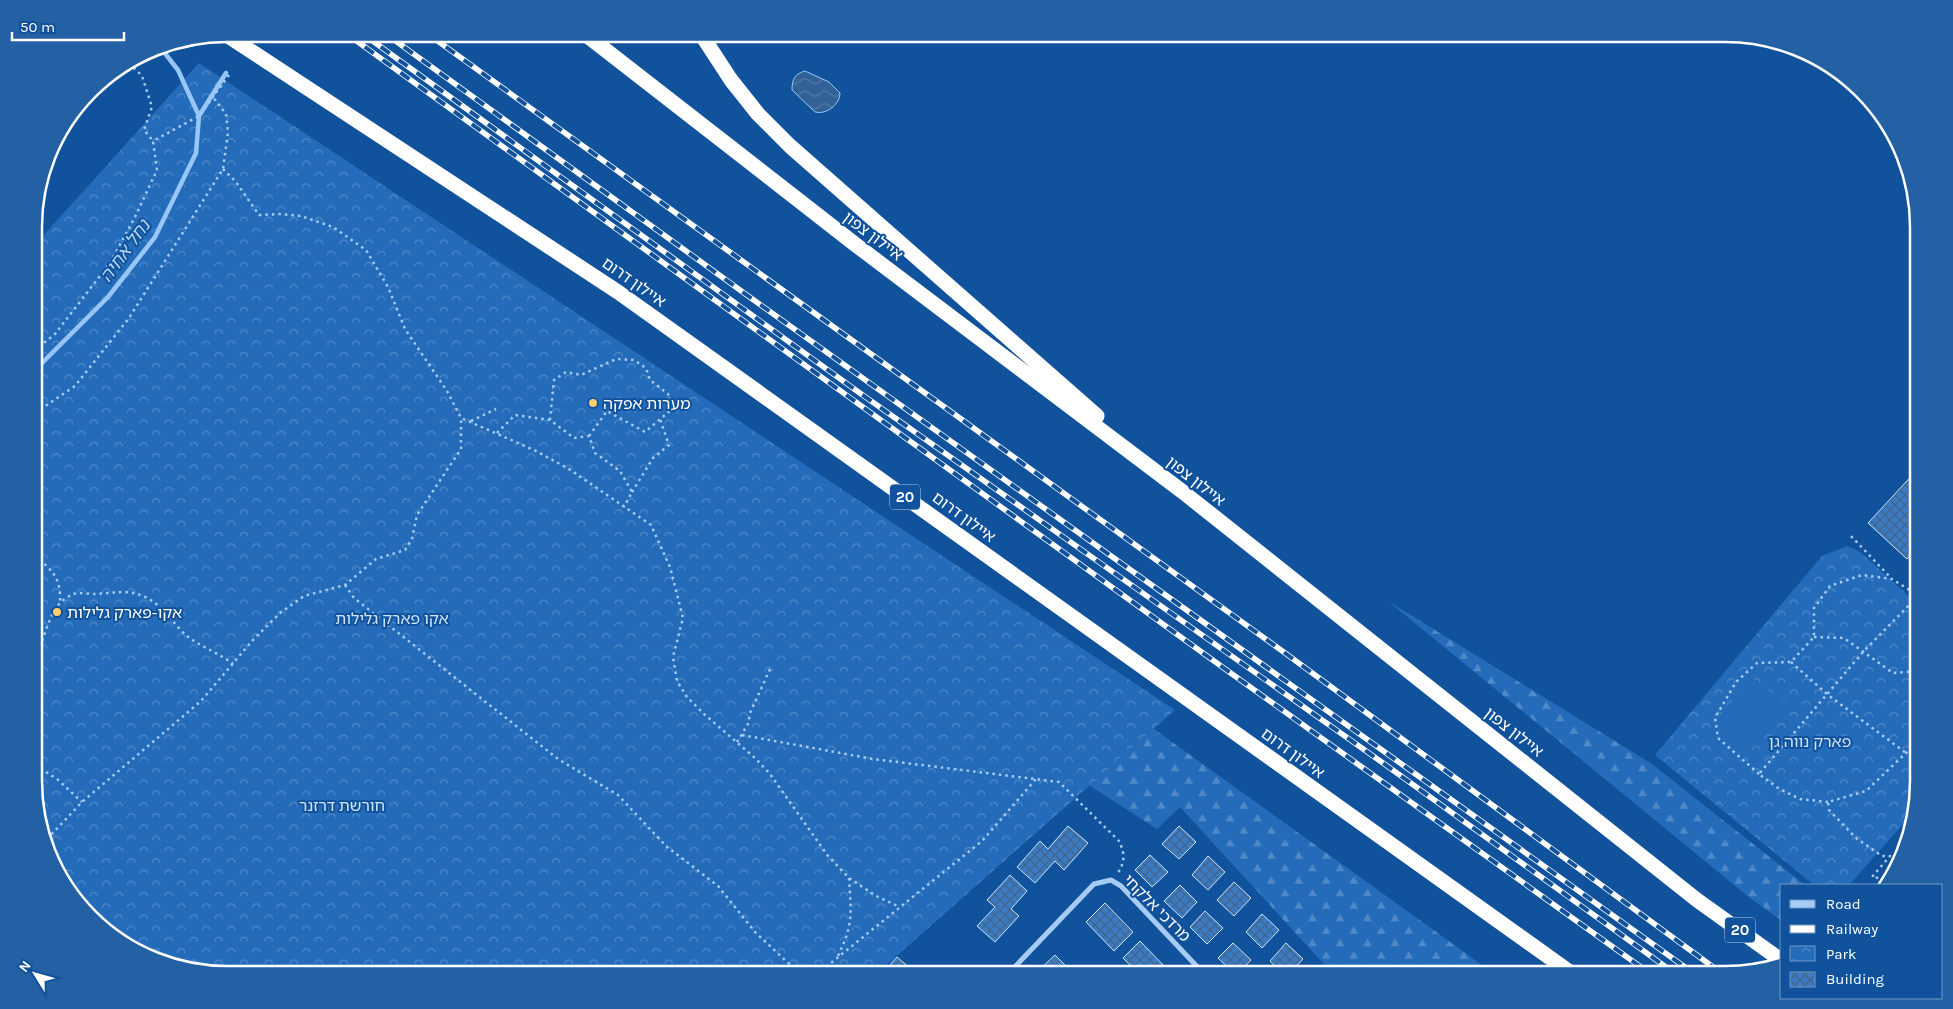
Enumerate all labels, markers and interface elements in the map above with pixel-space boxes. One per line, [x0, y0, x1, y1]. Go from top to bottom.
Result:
scale bar [12, 10, 125, 42]
text: 50 m [20, 18, 55, 36]
street label: איילון צפון [839, 207, 907, 265]
water label: נחל אחיה [95, 215, 156, 286]
street label: איילון דרום [598, 253, 670, 311]
place label: מערות אפקה [603, 394, 690, 413]
marker: מערות אפקה [587, 397, 599, 409]
street label: איילון צפון [1163, 452, 1229, 510]
road number: 20 [890, 484, 920, 510]
street label: איילון דרום [929, 488, 999, 546]
place label: אקו-פארק גלילות [67, 603, 182, 622]
marker: אקו-פארק גלילות [51, 606, 63, 618]
park label: אקו פארק גלילות [335, 609, 449, 628]
street label: איילון צפון [1481, 703, 1547, 761]
street label: איילון דרום [1258, 724, 1328, 782]
park label: פארק נווה גן [1769, 732, 1851, 751]
park label: חורשת דרזנר [299, 796, 385, 815]
street label: מרדכי אלקחי [1119, 870, 1195, 946]
legend [1780, 884, 1943, 999]
text: Road [1826, 895, 1861, 913]
road number: 20 [1725, 918, 1755, 942]
text: Railway [1826, 920, 1878, 938]
text: Park [1826, 945, 1856, 963]
north arrow [10, 949, 60, 999]
text: N [15, 957, 35, 976]
text: Building [1826, 970, 1884, 988]

